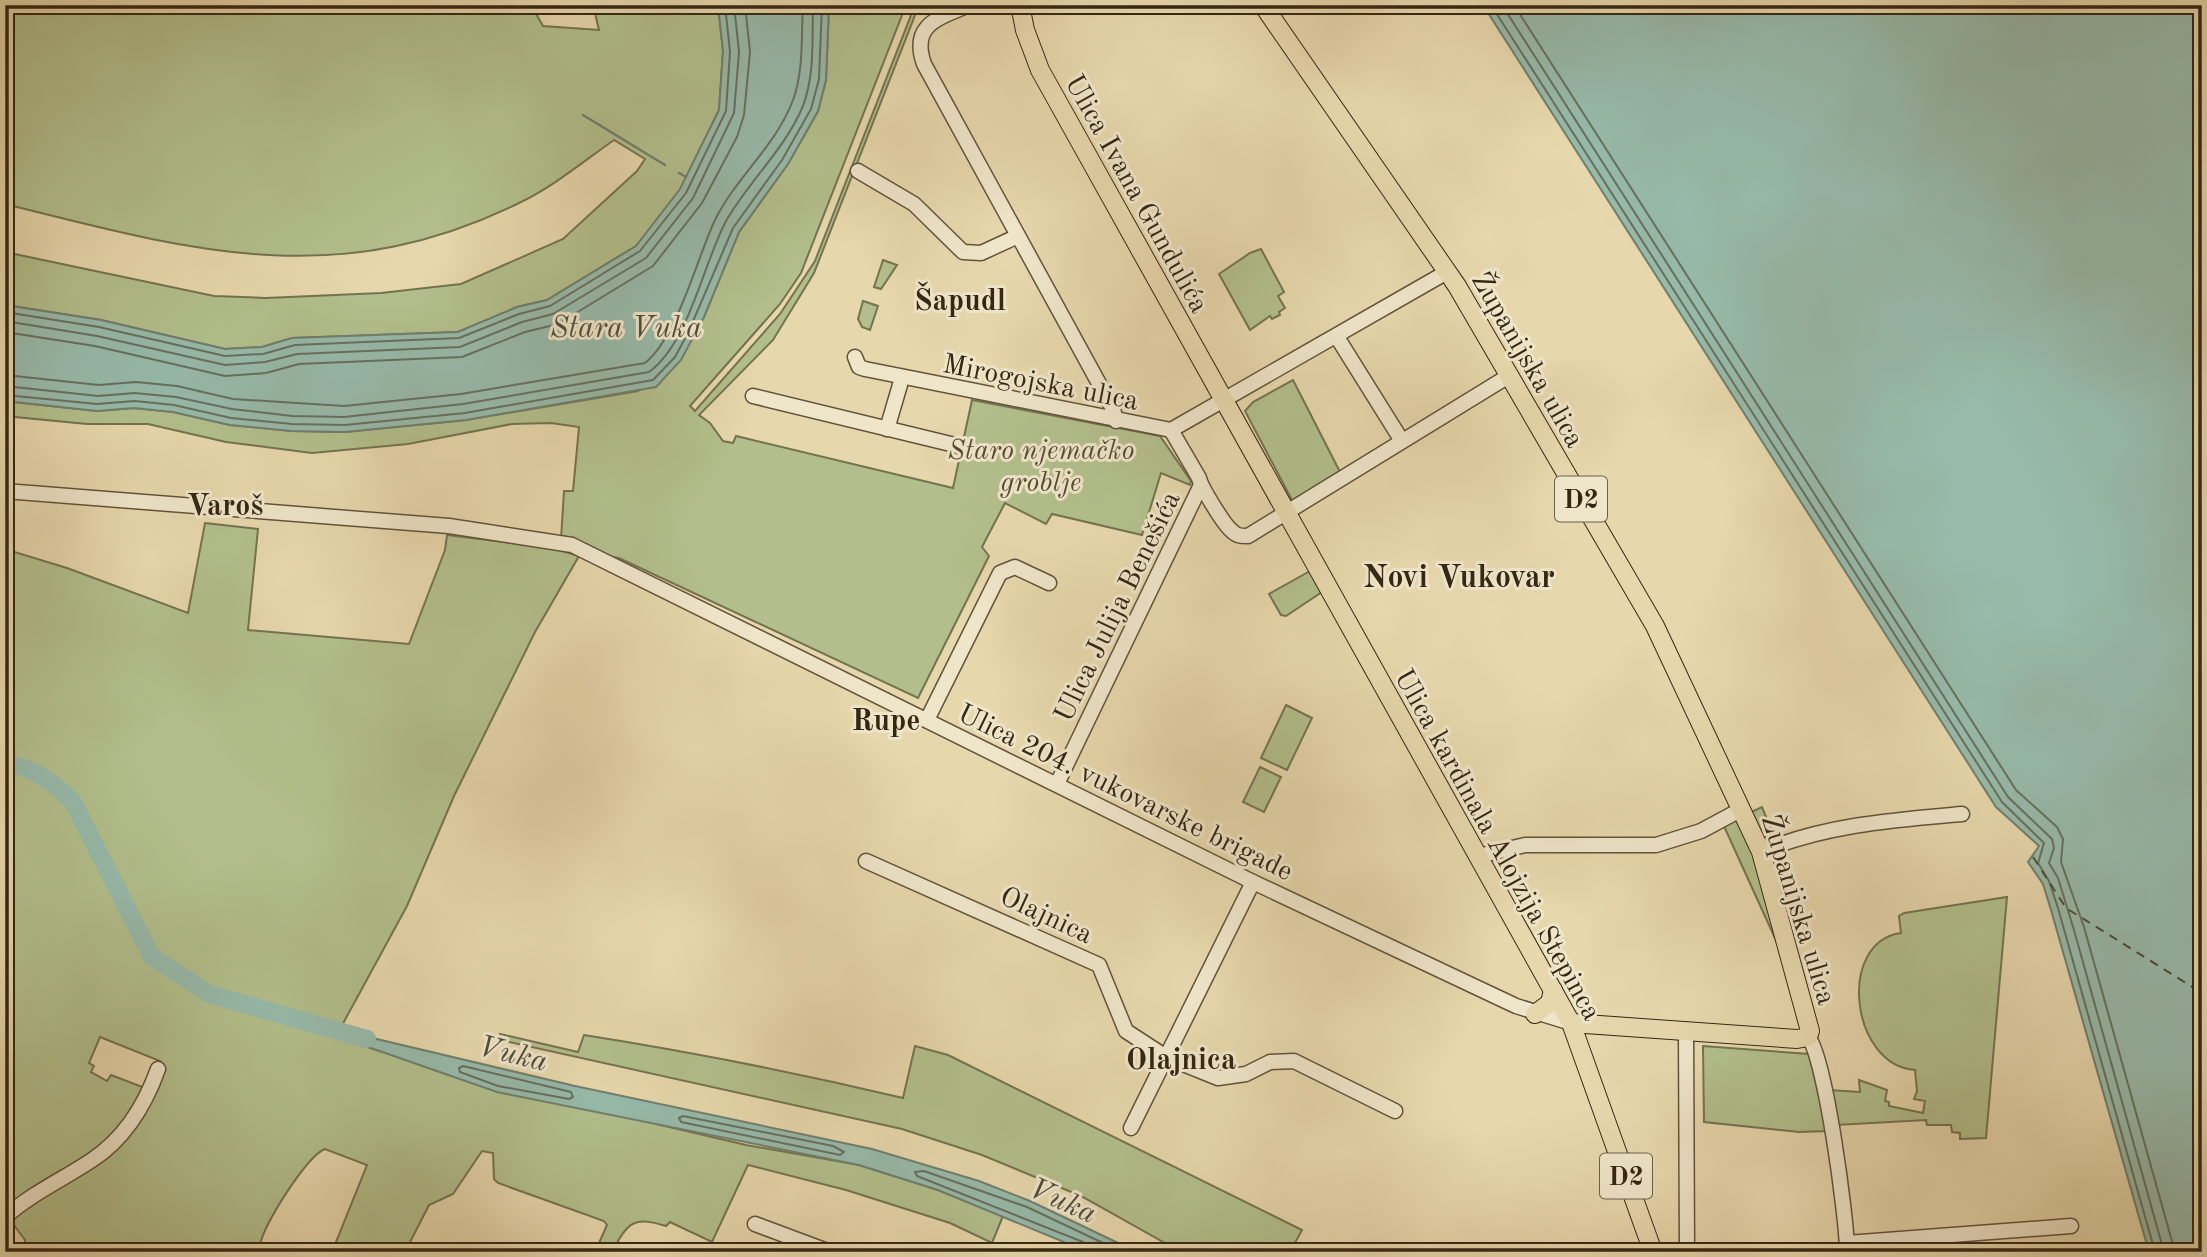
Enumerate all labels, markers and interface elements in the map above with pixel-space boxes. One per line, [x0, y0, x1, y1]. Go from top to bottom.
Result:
street label: Ulica Ivana Gundulića [1058, 71, 1213, 318]
street label: Županijska ulica [1465, 265, 1592, 453]
district label: Šapudl [914, 281, 1006, 317]
water label: Stara Vuka [550, 314, 702, 344]
street label: Mirogojska ulica [940, 351, 1141, 417]
park label: Staro njemačko groblje [948, 438, 1134, 498]
road number: D2 [1555, 477, 1607, 522]
street label: Ulica Julija Benešića [1051, 488, 1187, 727]
district label: Varoš [187, 492, 263, 522]
district label: Novi Vukovar [1363, 563, 1555, 595]
street label: Ulica kardinala Alojzija Stepinca [1388, 665, 1605, 1026]
street label: Ulica 204. vukovarske brigade [953, 700, 1297, 887]
district label: Rupe [852, 707, 920, 737]
street label: Županijska ulica [1755, 810, 1844, 1009]
street label: Olajnica [995, 883, 1097, 950]
water label: Vuka [475, 1032, 550, 1078]
district label: Olajnica [1126, 1046, 1236, 1076]
road number: D2 [1600, 1154, 1652, 1198]
water label: Vuka [1024, 1174, 1100, 1230]

